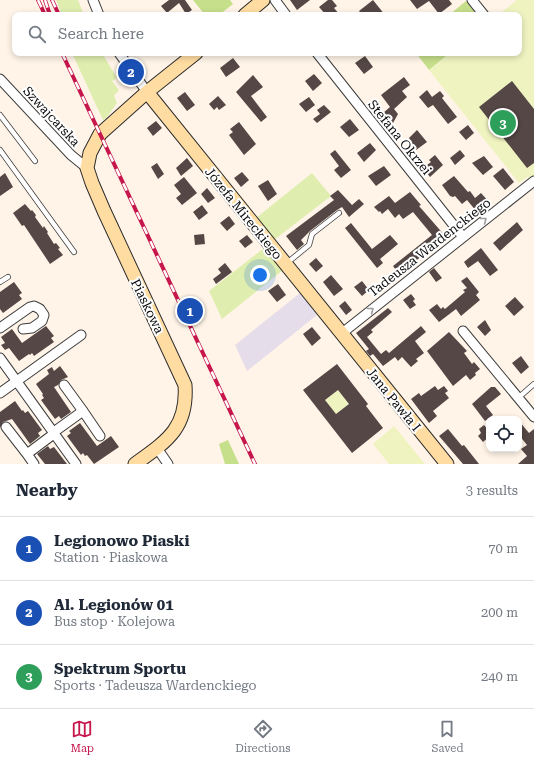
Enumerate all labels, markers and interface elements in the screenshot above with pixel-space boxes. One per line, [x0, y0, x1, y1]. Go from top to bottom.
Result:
search box [12, 12, 522, 56]
icon: search [26, 23, 48, 45]
text: Search here [58, 25, 144, 43]
pin: 2 [118, 57, 144, 87]
street label: Szwajcarska [20, 83, 83, 149]
street label: Stefana Okrzei [365, 97, 434, 178]
pin: 3 [490, 108, 516, 138]
street label: Józefa Mireckiego [202, 164, 285, 262]
street label: Tadeusza Wardenckiego [365, 195, 494, 300]
one-way arrow [480, 218, 487, 225]
your location [250, 265, 270, 285]
street label: Piaskowa [128, 276, 167, 336]
pin: 1 [177, 296, 203, 326]
one-way arrow [367, 307, 374, 314]
street label: Jana Pawła I [363, 364, 424, 434]
map controls [486, 416, 522, 452]
button: locate [486, 416, 522, 452]
text: Nearby [16, 480, 78, 500]
text: 3 results [466, 483, 518, 498]
text: Legionowo Piaski [54, 532, 189, 550]
text: 1 [25, 541, 33, 556]
text: 70 m [488, 541, 518, 556]
text: Station · Piaskowa [54, 550, 168, 565]
text: Al. Legionów 01 [54, 596, 174, 614]
text: 2 [25, 605, 33, 620]
text: 200 m [481, 605, 518, 620]
text: Bus stop · Kolejowa [54, 614, 175, 629]
text: Spektrum Sportu [54, 660, 186, 678]
text: 3 [25, 669, 33, 684]
text: 240 m [481, 669, 518, 684]
text: Sports · Tadeusza Wardenckiego [54, 678, 256, 693]
tab: Map [71, 718, 94, 755]
tab: Directions [235, 718, 290, 755]
tab: Saved [432, 718, 463, 755]

